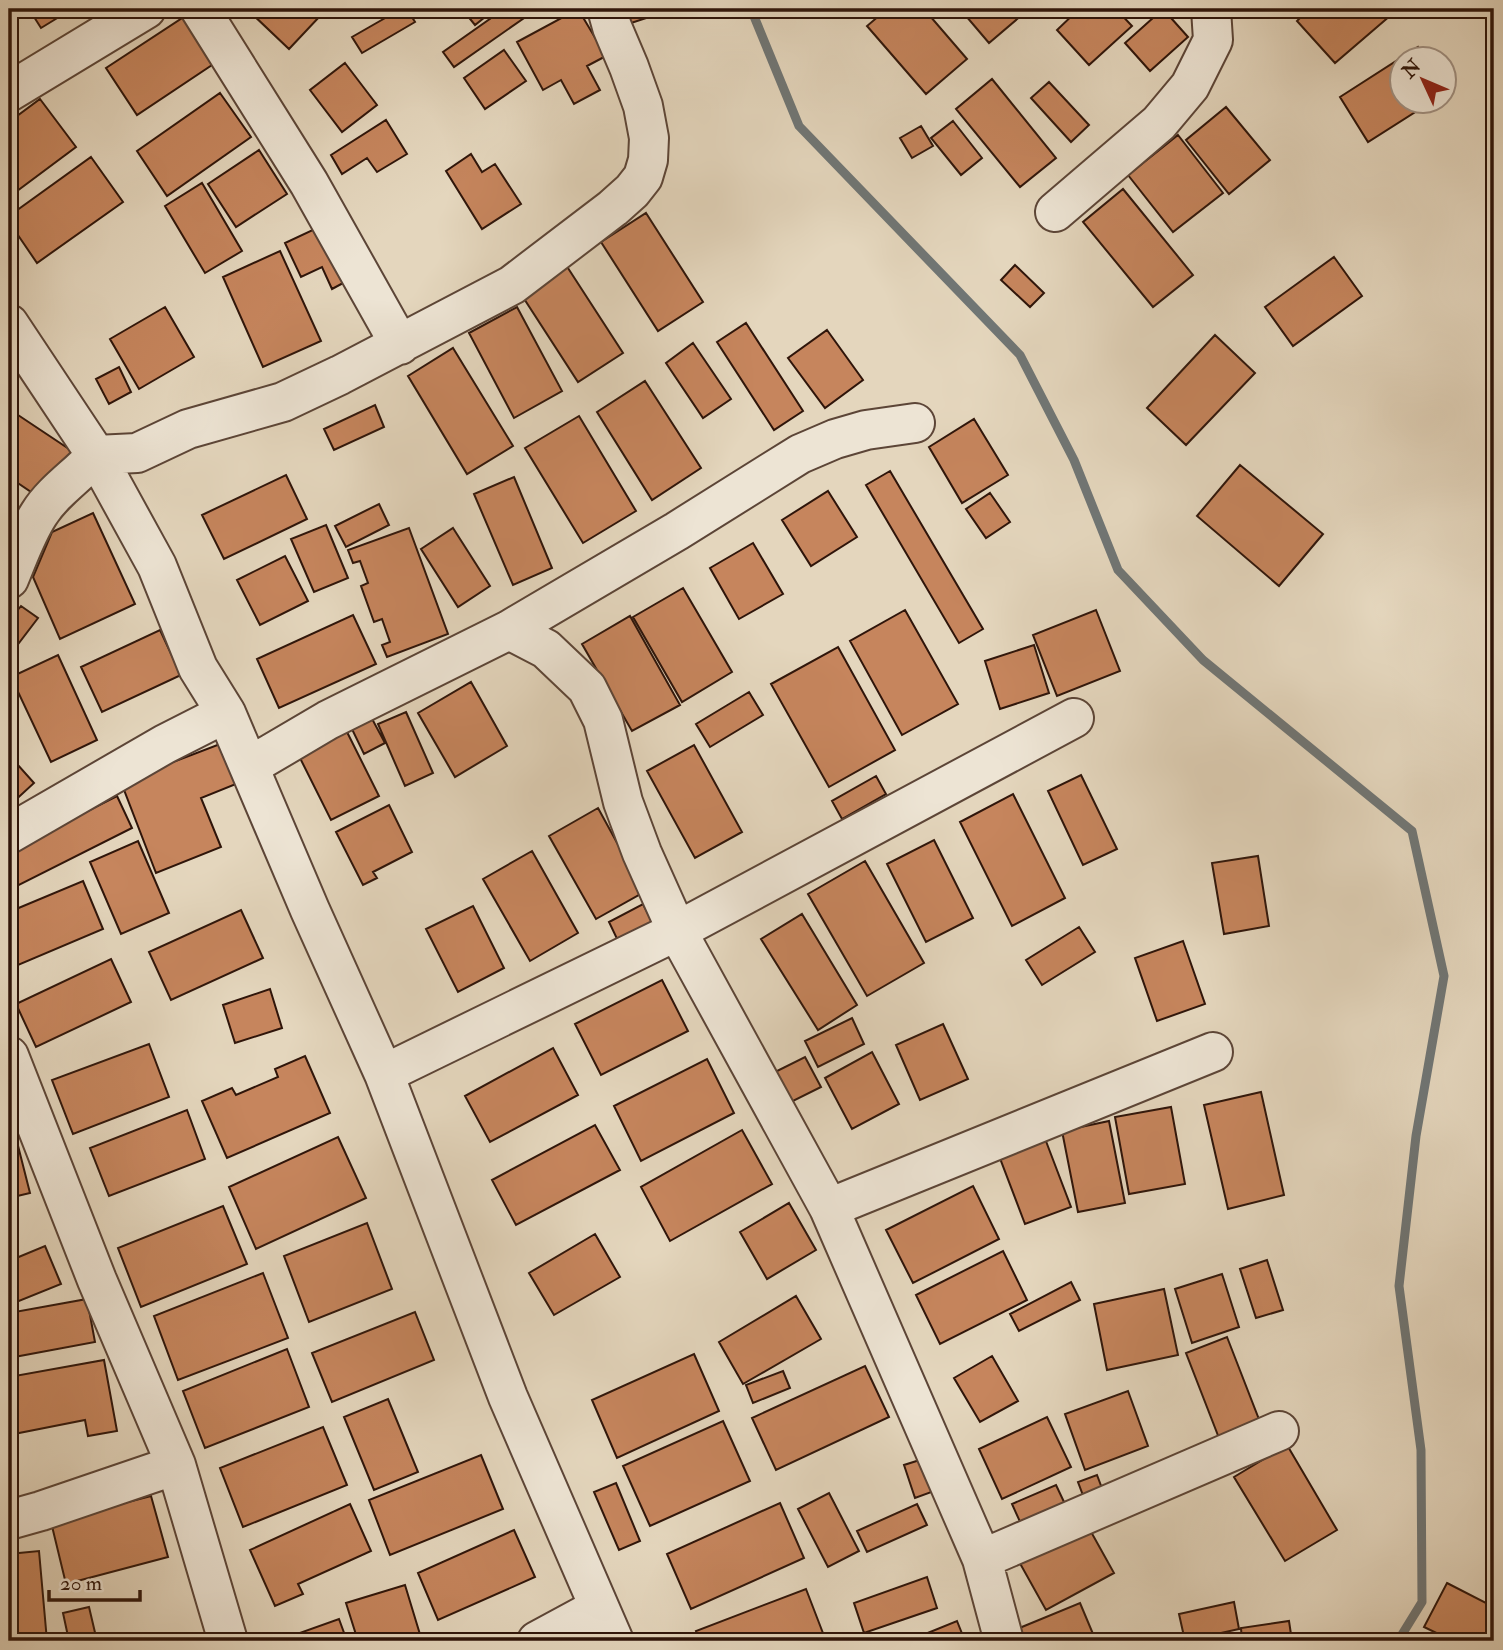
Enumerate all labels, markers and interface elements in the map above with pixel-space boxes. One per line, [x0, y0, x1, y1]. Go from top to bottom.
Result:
north arrow [1388, 46, 1458, 116]
text: N [1396, 54, 1427, 84]
scale bar [49, 1559, 140, 1603]
text: 20 m [60, 1570, 102, 1597]

